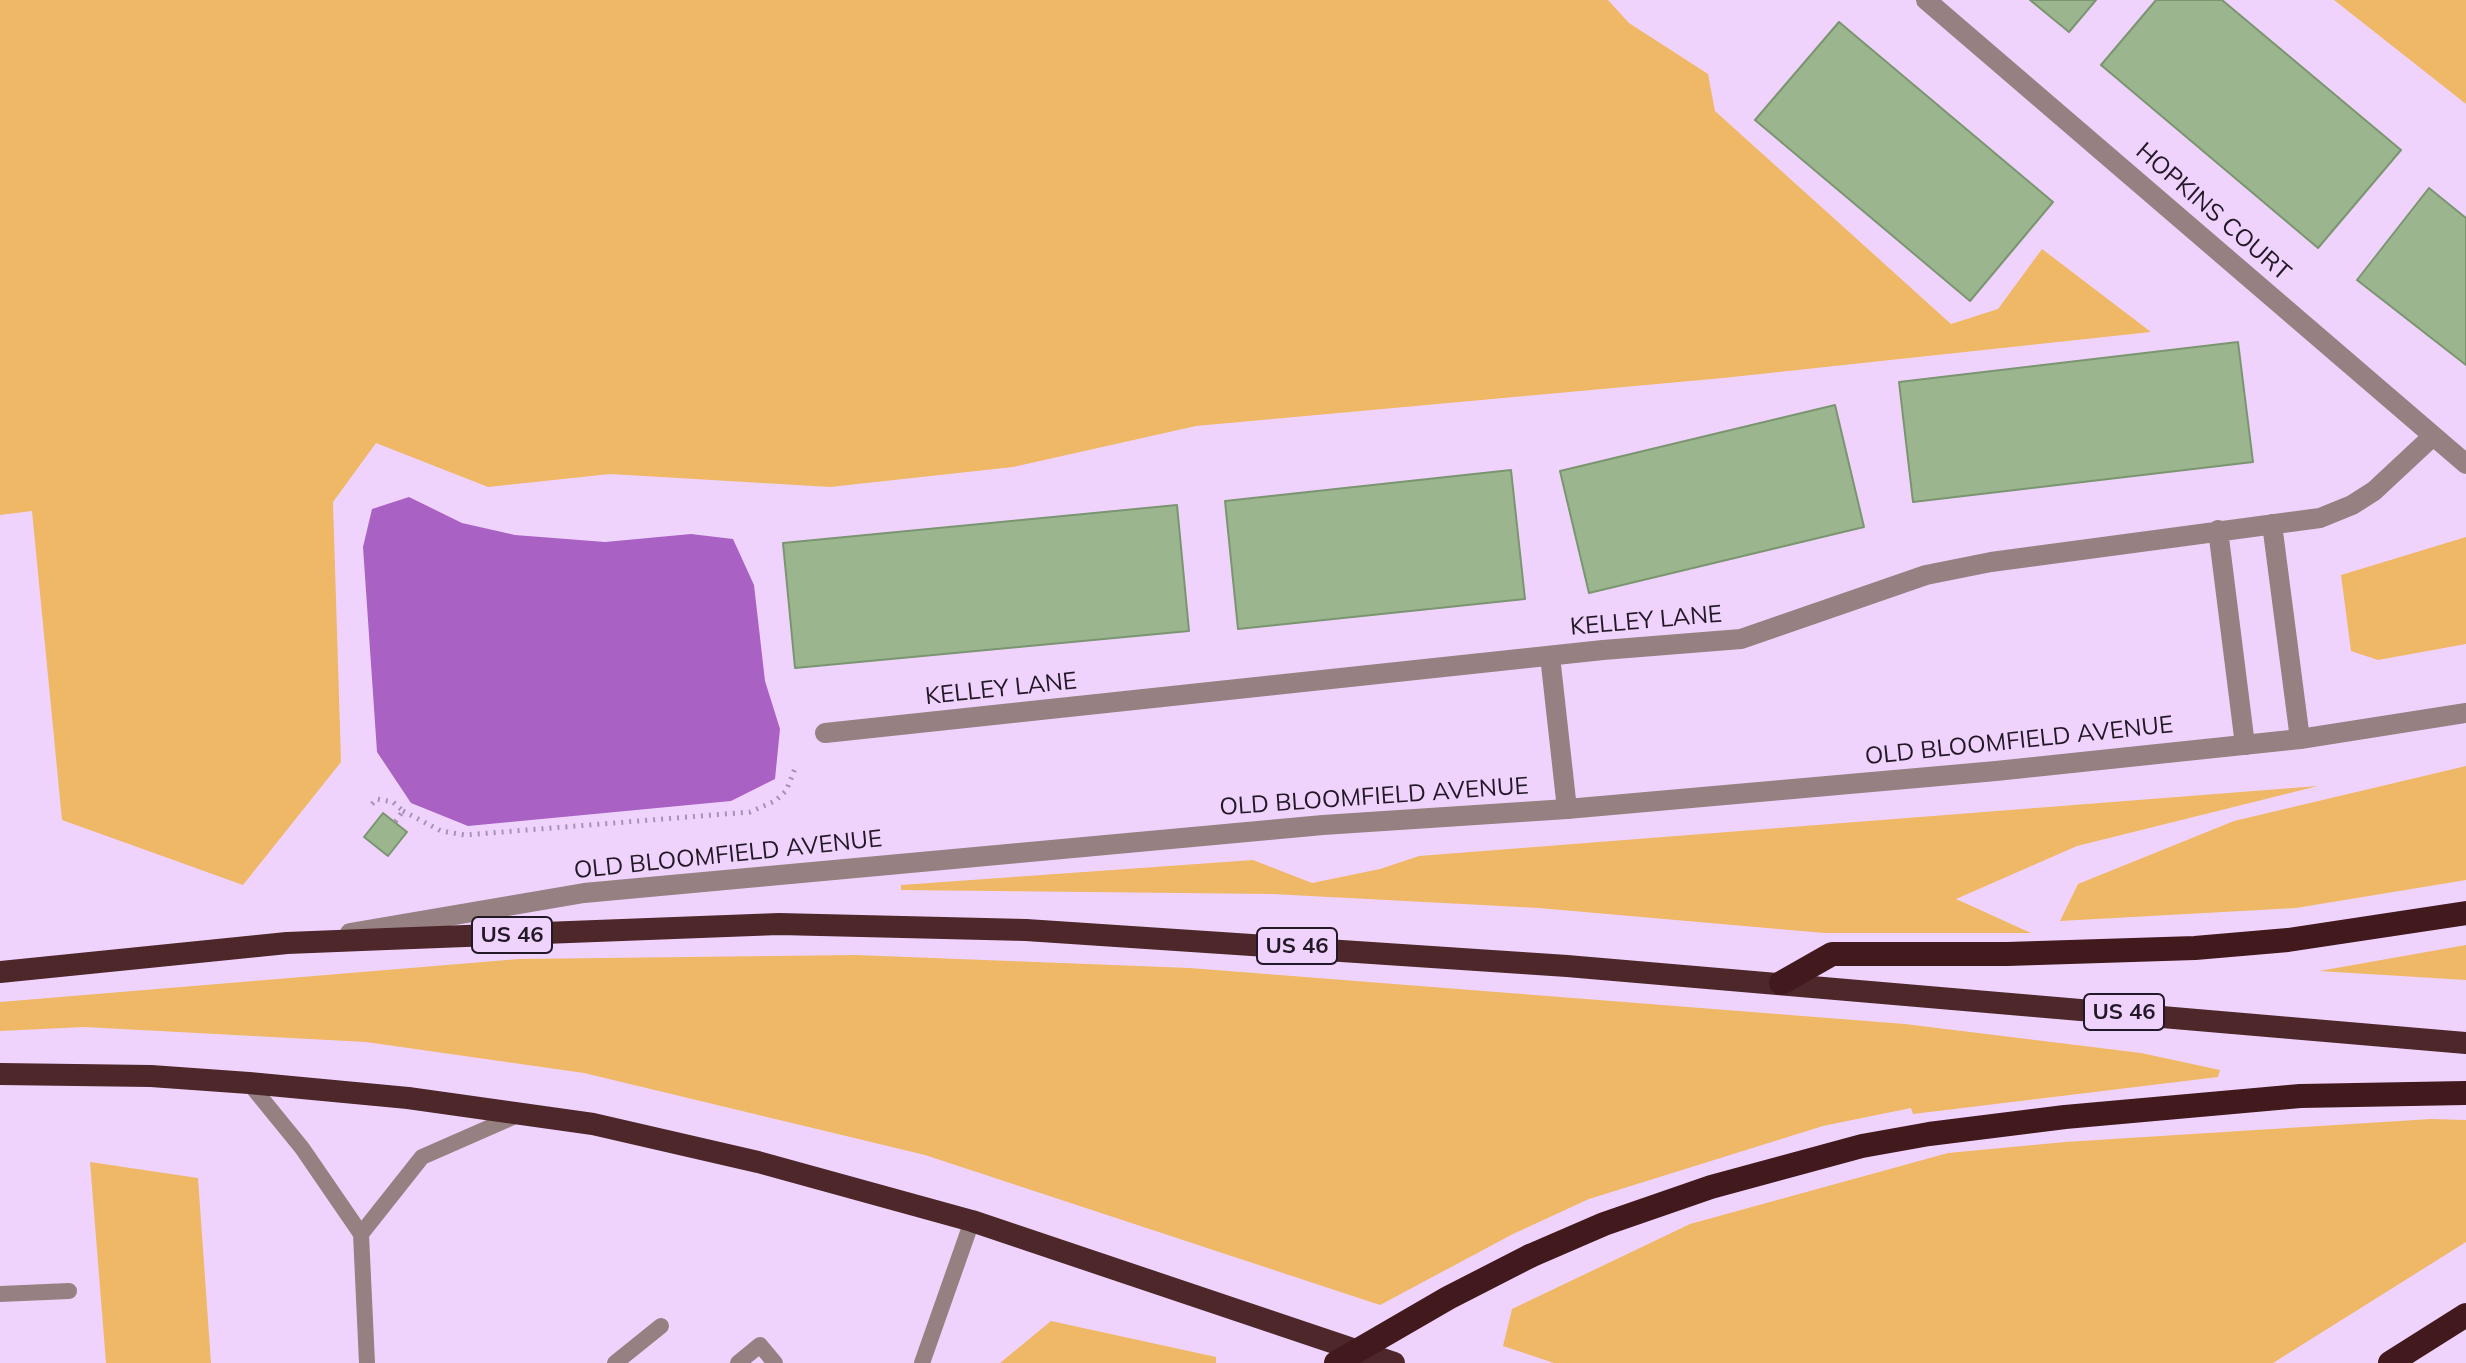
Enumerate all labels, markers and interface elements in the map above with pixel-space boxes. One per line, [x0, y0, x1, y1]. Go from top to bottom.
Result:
street label: HOPKINS COURT [2130, 137, 2296, 287]
street label: KELLEY LANE [1569, 600, 1723, 642]
street label: KELLEY LANE [924, 667, 1078, 711]
street label: OLD BLOOMFIELD AVENUE [1863, 710, 2175, 772]
street label: OLD BLOOMFIELD AVENUE [1218, 772, 1530, 822]
street label: OLD BLOOMFIELD AVENUE [572, 824, 884, 886]
road number: US 46 [472, 917, 552, 953]
road number: US 46 [1257, 928, 1337, 964]
road number: US 46 [2084, 994, 2164, 1030]

